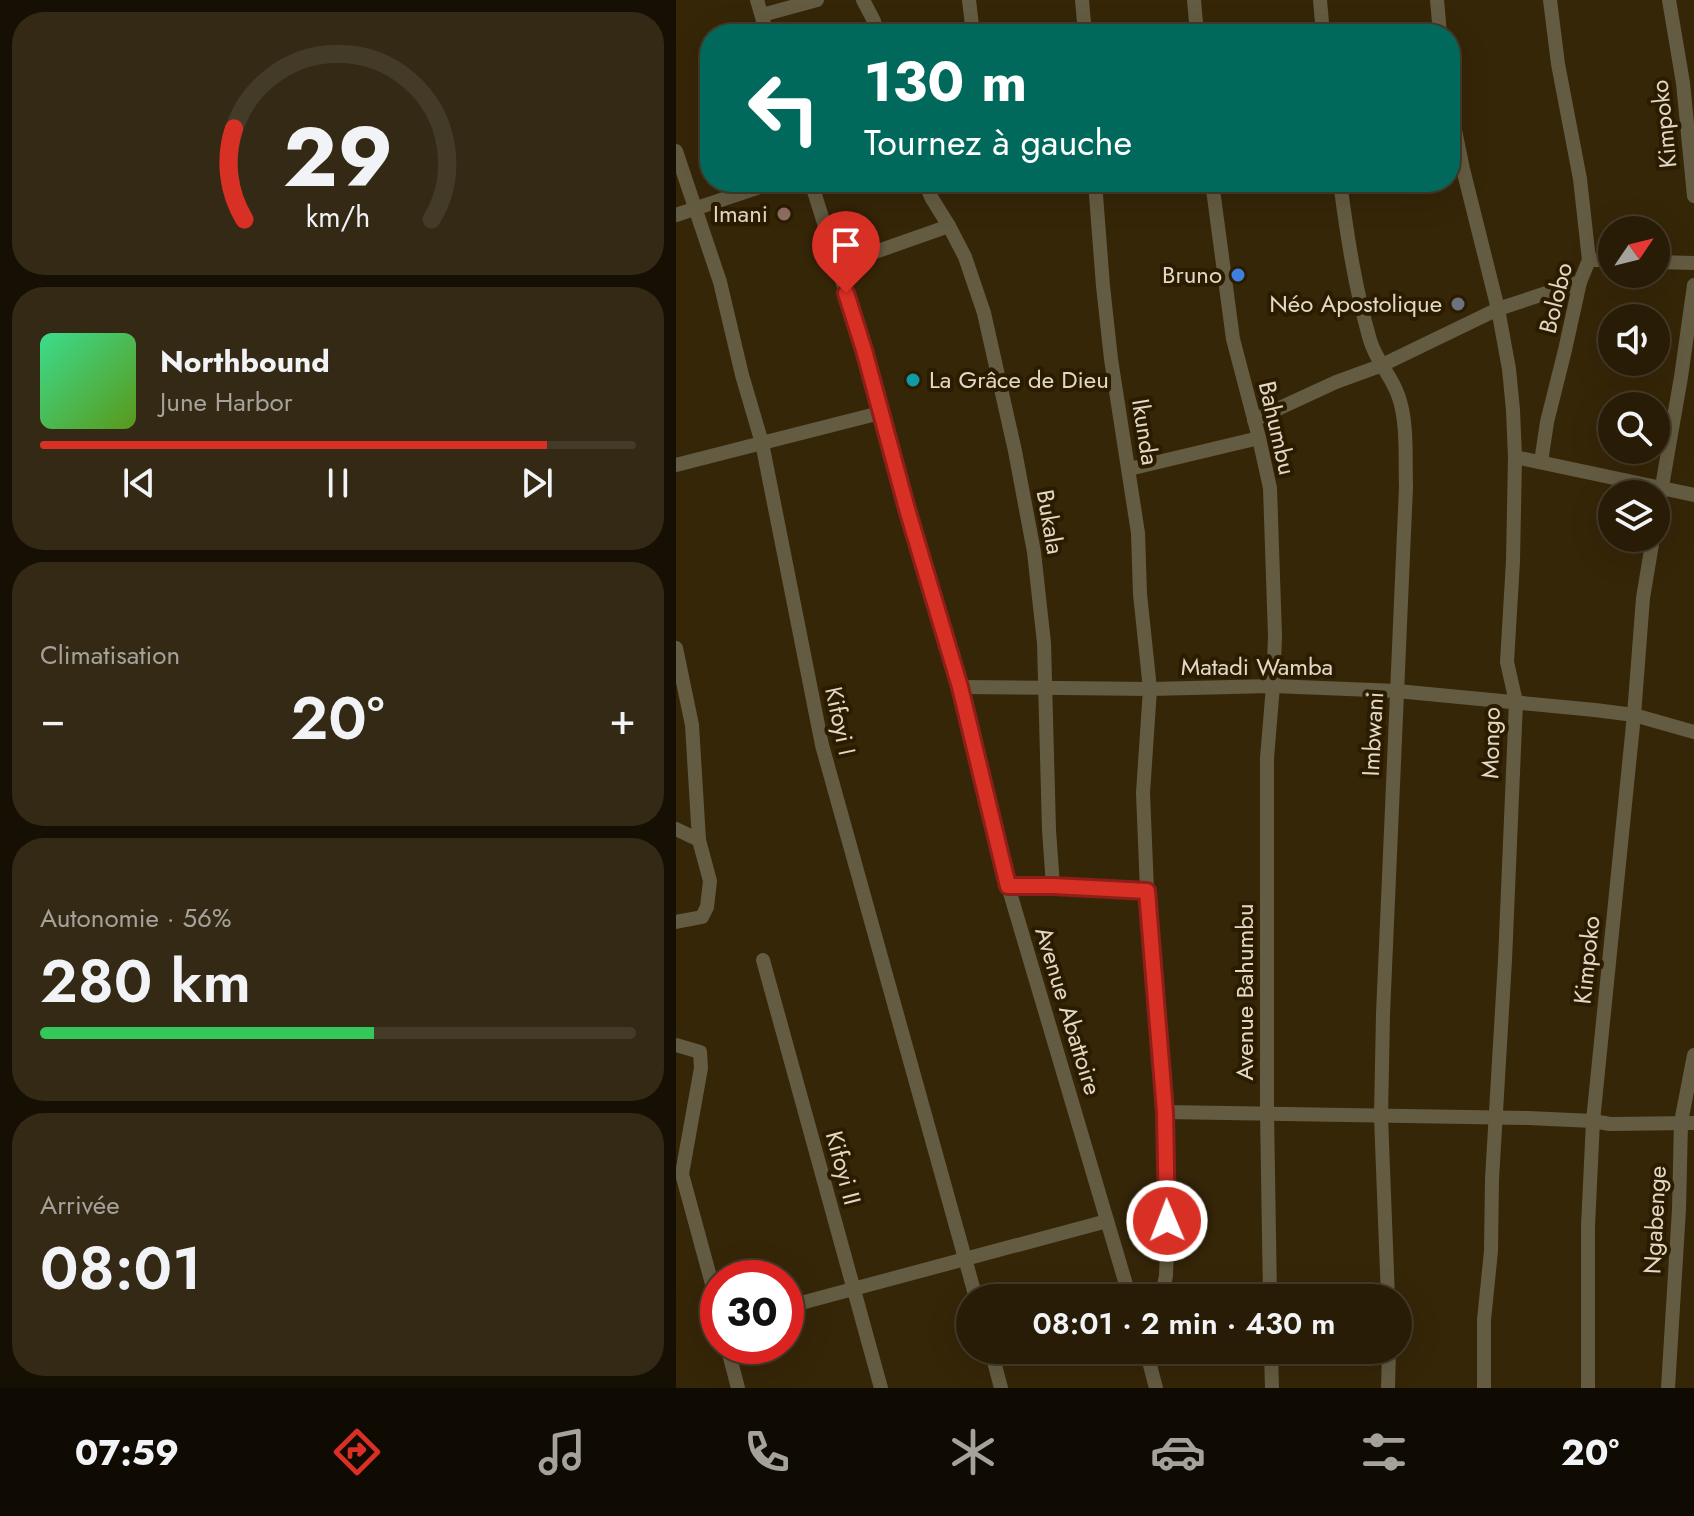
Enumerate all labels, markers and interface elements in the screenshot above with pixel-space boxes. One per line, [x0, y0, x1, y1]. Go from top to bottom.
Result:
text: 130 m [864, 41, 1027, 122]
icon: left [732, 56, 836, 160]
street label: Kimpoko [1641, 78, 1686, 170]
text: 29 [283, 96, 393, 216]
text: Tournez à gauche [864, 116, 1132, 168]
text: km/h [306, 196, 370, 238]
place label: Imani [713, 196, 768, 231]
marker: Imani [775, 205, 793, 223]
pin [812, 211, 880, 293]
north arrow [1598, 216, 1670, 288]
map controls [1598, 216, 1670, 552]
icon: arrive [824, 223, 868, 267]
place label: Bruno [1162, 257, 1222, 292]
street label: Bolobo [1530, 259, 1581, 337]
marker: Bruno [1229, 266, 1247, 284]
place label: Néo Apostolique [1269, 286, 1442, 321]
marker: Néo Apostolique [1449, 295, 1467, 313]
button: sound [1598, 304, 1670, 376]
text: Northbound [160, 340, 330, 383]
place label: La Grâce de Dieu [929, 362, 1109, 397]
marker: La Grâce de Dieu [904, 371, 922, 389]
street label: Bahumbu [1250, 378, 1305, 478]
text: June Harbor [160, 383, 293, 421]
button: search [1598, 392, 1670, 464]
street label: Ikunda [1123, 396, 1168, 468]
icon: previous [117, 461, 161, 505]
icon: pause [316, 461, 360, 505]
icon: next [515, 461, 559, 505]
button: layers [1598, 480, 1670, 552]
street label: Bukala [1028, 487, 1073, 557]
text: Climatisation [40, 636, 180, 674]
street label: Matadi Wamba [1181, 649, 1333, 684]
text: 20° [291, 675, 384, 762]
street label: Kifoyi I [816, 683, 865, 758]
text: − [40, 687, 66, 751]
text: + [609, 687, 636, 751]
street label: Imbwani [1353, 691, 1392, 777]
street label: Mongo [1472, 707, 1509, 779]
text: Autonomie · 56% [40, 899, 232, 937]
street label: Avenue Bahumbu [1227, 903, 1262, 1081]
street label: Kimpoko [1564, 914, 1609, 1006]
street label: Avenue Abattoire [1026, 922, 1111, 1099]
text: 280 km [40, 938, 251, 1025]
street label: Kifoyi II [817, 1127, 870, 1209]
street label: Ngabenge [1634, 1165, 1675, 1275]
position arrow [1125, 1179, 1209, 1263]
text: Arrivée [40, 1186, 120, 1224]
text: 08:01 [40, 1225, 202, 1312]
speed limit sign: 30 [700, 1260, 804, 1364]
text: 08:01 · 2 min · 430 m [1032, 1302, 1336, 1345]
icon: directions [329, 1424, 385, 1480]
icon: music [534, 1424, 590, 1480]
icon: phone [739, 1424, 795, 1480]
icon: climate [945, 1424, 1001, 1480]
icon: car [1150, 1424, 1206, 1480]
icon: filters [1356, 1424, 1412, 1480]
text: 07:59 [75, 1426, 179, 1478]
text: 20° [1561, 1426, 1619, 1478]

